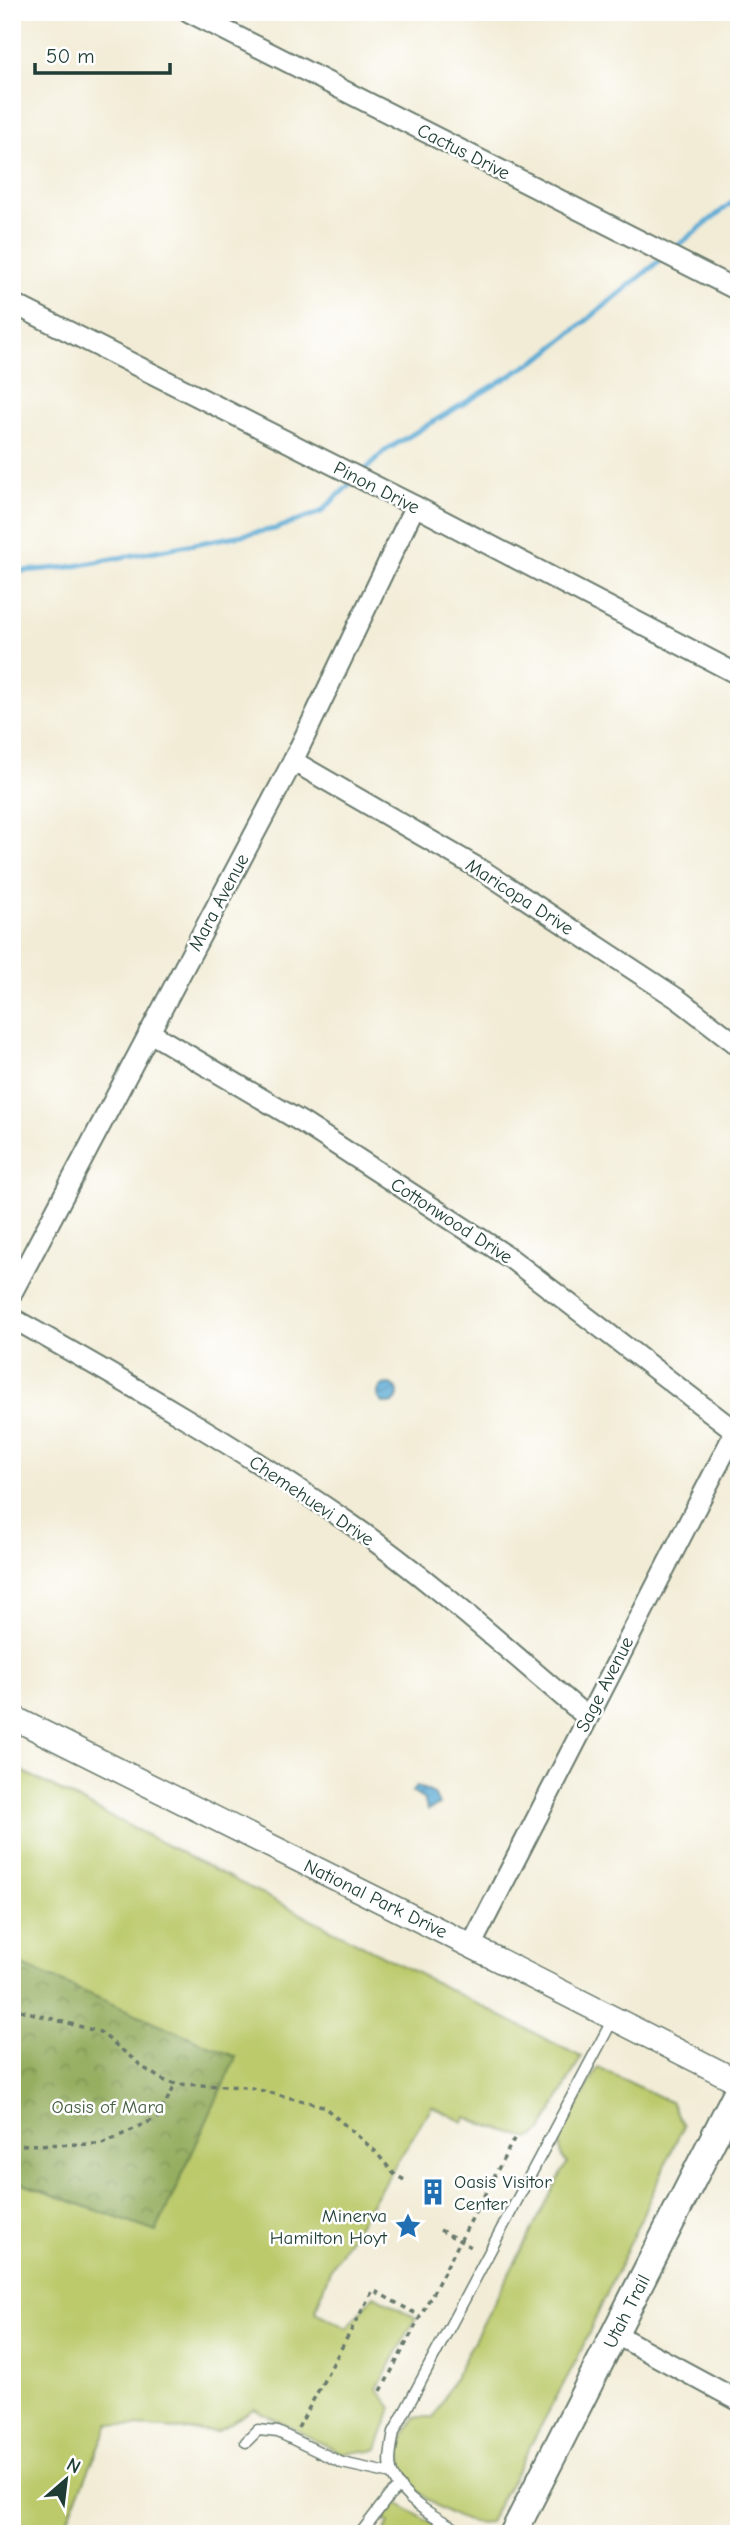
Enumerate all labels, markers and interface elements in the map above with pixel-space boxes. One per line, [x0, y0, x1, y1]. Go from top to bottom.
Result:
scale bar [35, 32, 170, 76]
text: 50 m [46, 44, 95, 68]
street label: Cactus Drive [414, 119, 514, 185]
street label: Pinon Drive [330, 457, 423, 519]
street label: Mara Avenue [184, 850, 254, 955]
street label: Maricopa Drive [461, 854, 577, 940]
street label: Cottonwood Drive [386, 1173, 517, 1268]
street label: Chemehuevi Drive [245, 1451, 378, 1551]
street label: Sage Avenue [571, 1633, 638, 1736]
street label: National Park Drive [300, 1855, 451, 1943]
park label: Oasis of Mara [52, 2096, 164, 2118]
place label: Oasis Visitor Center [454, 2171, 552, 2215]
building icon: Oasis Visitor Center [418, 2177, 448, 2207]
place label: Minerva Hamilton Hoyt [270, 2205, 388, 2249]
place icon: Minerva Hamilton Hoyt [393, 2211, 423, 2241]
street label: Utah Trail [599, 2271, 655, 2352]
north arrow [32, 2444, 102, 2514]
text: N [63, 2453, 84, 2478]

